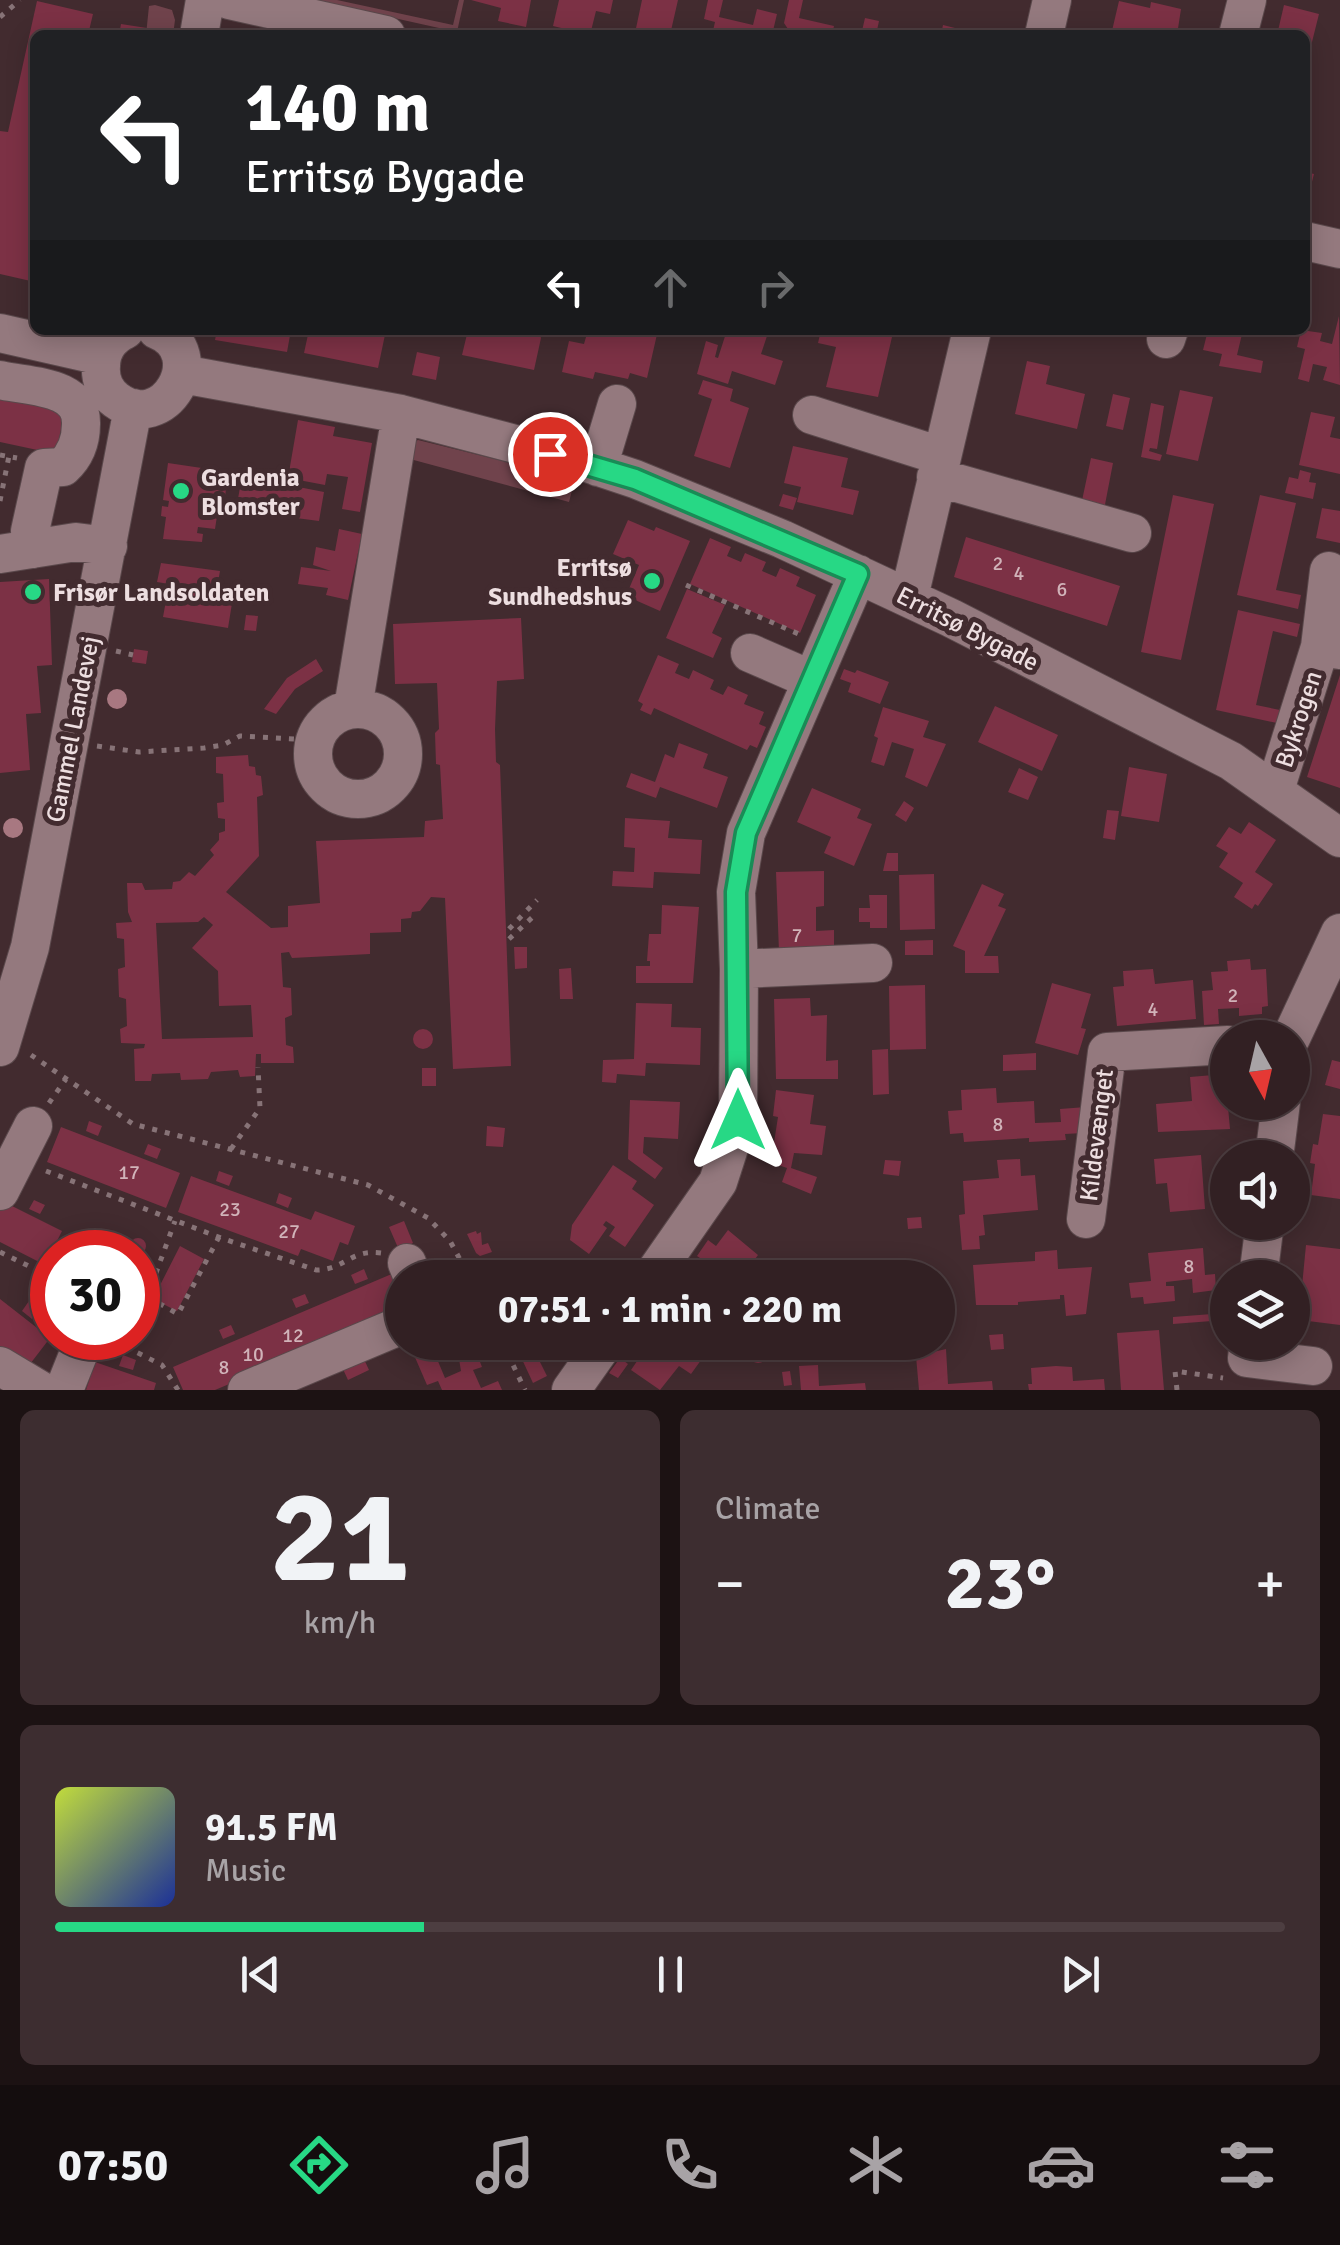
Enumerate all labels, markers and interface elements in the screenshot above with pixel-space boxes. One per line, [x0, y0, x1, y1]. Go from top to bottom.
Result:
text: 140 m [245, 64, 430, 150]
icon: left [80, 70, 210, 200]
text: Erritsø Bygade [245, 150, 525, 205]
icon: left [538, 260, 593, 315]
icon: ahead [643, 260, 698, 315]
icon: right [748, 260, 803, 315]
pin [508, 412, 593, 497]
icon: arrive [523, 427, 578, 482]
place label: Gardenia Blomster [201, 462, 300, 522]
marker: Gardenia Blomster [170, 480, 192, 502]
house number: 2 [993, 551, 1003, 576]
place label: Erritsø Sundhedshus [488, 552, 632, 612]
house number: 4 [1014, 561, 1025, 586]
marker: Erritsø Sundhedshus [641, 570, 663, 592]
place label: Frisør Landsoldaten [53, 577, 269, 608]
house number: 6 [1057, 577, 1067, 602]
street label: Erritsø Bygade [891, 579, 1044, 678]
marker: Frisør Landsoldaten [22, 581, 44, 603]
street label: Gammel Landevej [39, 633, 106, 825]
street label: Bykrogen [1268, 667, 1329, 772]
house number: 7 [792, 923, 802, 948]
house number: 2 [1228, 983, 1238, 1008]
house number: 4 [1148, 997, 1159, 1022]
north arrow [1210, 1020, 1310, 1120]
map controls [1210, 1020, 1310, 1360]
street label: Kildevænget [1073, 1067, 1120, 1203]
position arrow [686, 1068, 790, 1172]
house number: 8 [993, 1112, 1003, 1137]
button: sound [1210, 1140, 1310, 1240]
house number: 17 [118, 1160, 140, 1185]
house number: 23 [219, 1197, 241, 1222]
house number: 27 [278, 1219, 300, 1244]
speed limit sign: 30 [30, 1230, 160, 1360]
house number: 8 [1184, 1254, 1194, 1279]
button: layers [1210, 1260, 1310, 1360]
text: 07:51 · 1 min · 220 m [498, 1286, 842, 1333]
house number: 12 [282, 1323, 304, 1348]
house number: 10 [242, 1342, 264, 1367]
house number: 8 [219, 1355, 229, 1380]
text: 21 [270, 1458, 410, 1618]
text: Climate [715, 1489, 821, 1528]
text: 23° [945, 1537, 1056, 1630]
text: − [715, 1550, 745, 1618]
text: + [1255, 1550, 1285, 1618]
text: km/h [304, 1603, 376, 1642]
text: 91.5 FM [205, 1804, 338, 1851]
text: Music [205, 1851, 286, 1890]
icon: previous [233, 1947, 288, 2002]
icon: pause [643, 1947, 698, 2002]
icon: next [1053, 1947, 1108, 2002]
icon: directions [284, 2130, 354, 2200]
icon: music [470, 2130, 540, 2200]
icon: phone [655, 2130, 725, 2200]
icon: climate [841, 2130, 911, 2200]
icon: car [1026, 2130, 1096, 2200]
icon: filters [1212, 2130, 1282, 2200]
text: 07:50 [58, 2138, 168, 2193]

